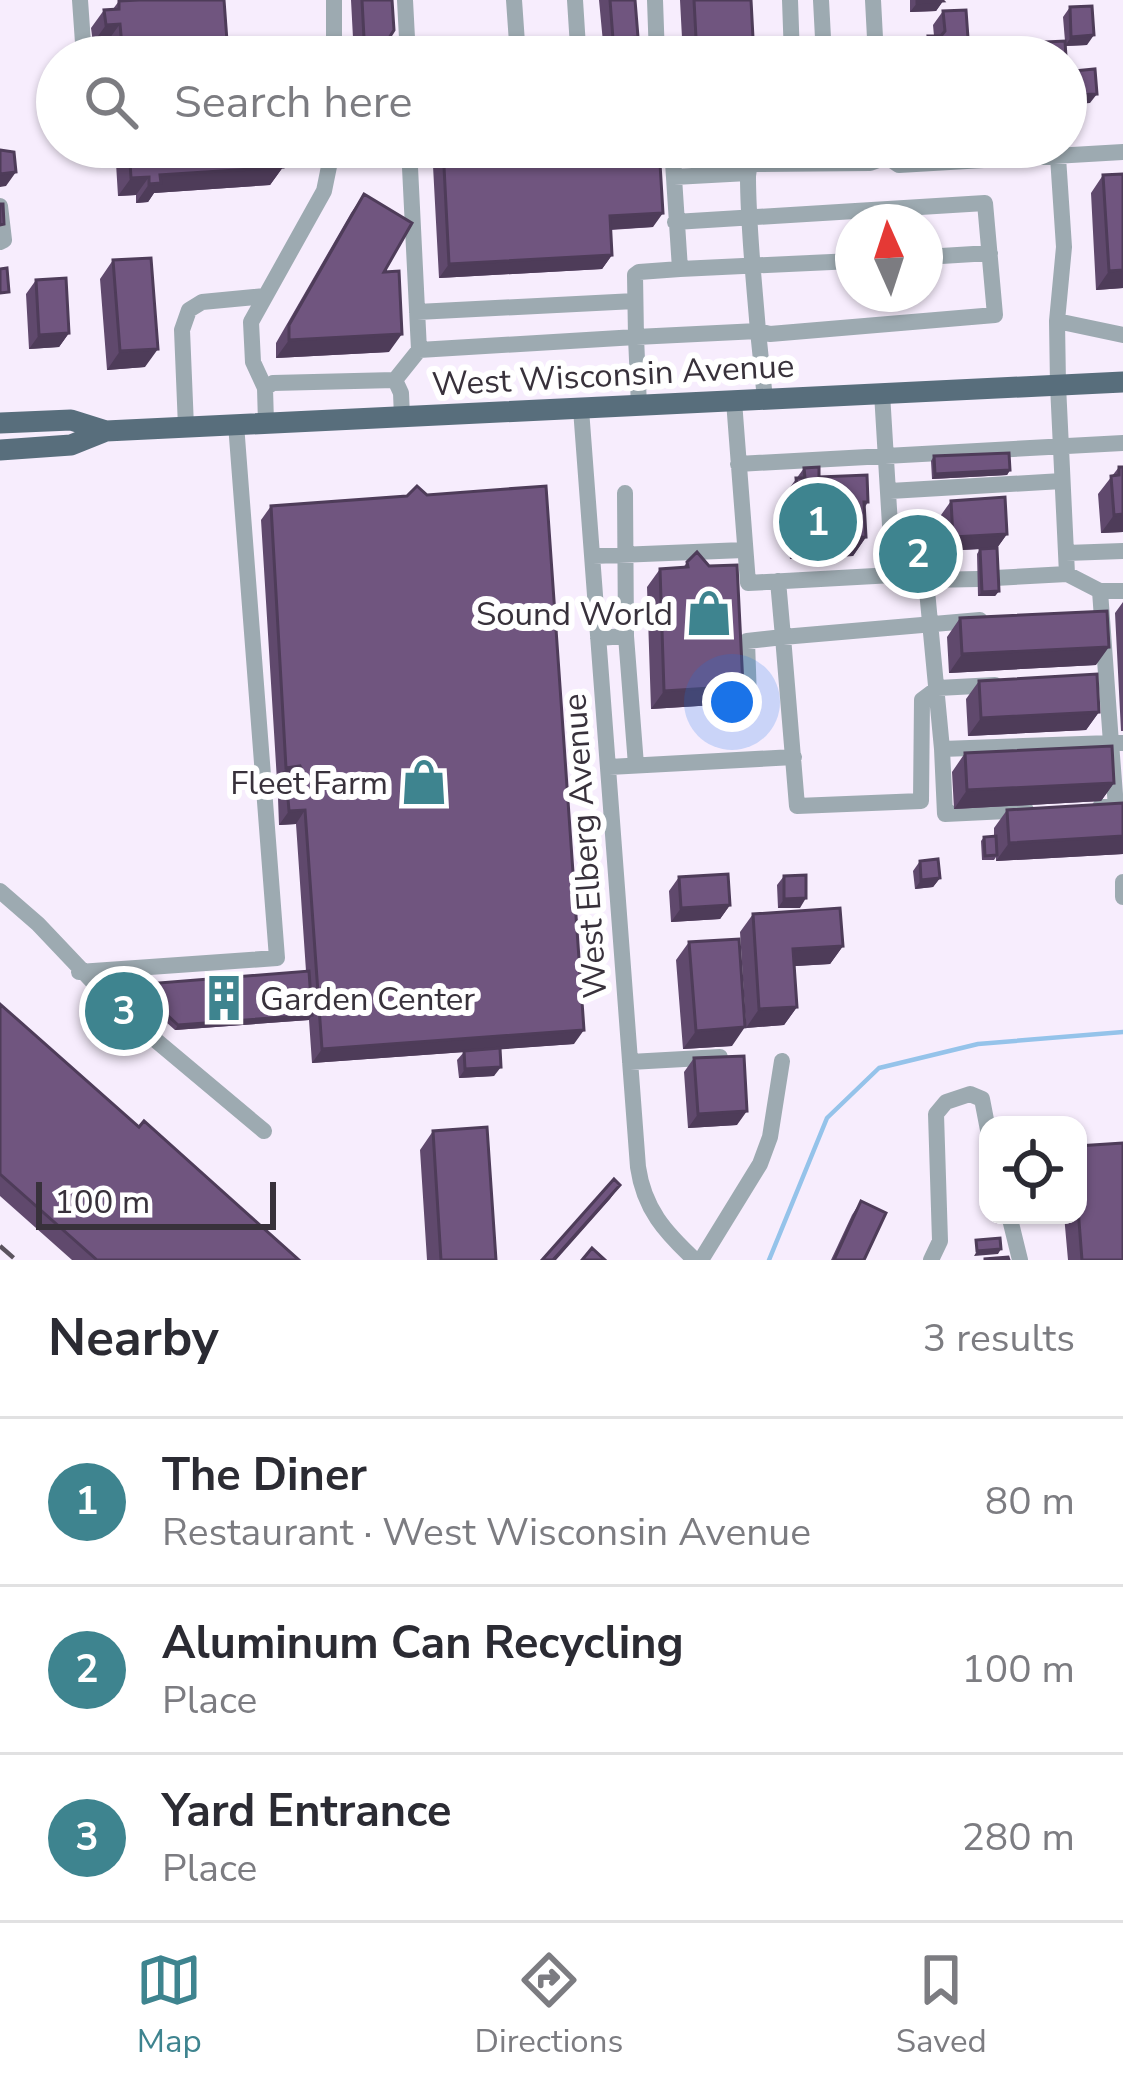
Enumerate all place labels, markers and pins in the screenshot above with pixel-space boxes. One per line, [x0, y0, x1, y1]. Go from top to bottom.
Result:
pin: 1 [779, 477, 857, 567]
pin: 2 [879, 509, 957, 599]
shop icon: Sound World [684, 588, 734, 638]
place label: Sound World [476, 592, 673, 637]
shop icon: Fleet Farm [399, 757, 449, 807]
place label: Fleet Farm [230, 761, 388, 806]
pin: 3 [85, 966, 163, 1056]
building icon: Garden Center [199, 973, 249, 1023]
place label: Garden Center [260, 977, 475, 1022]

